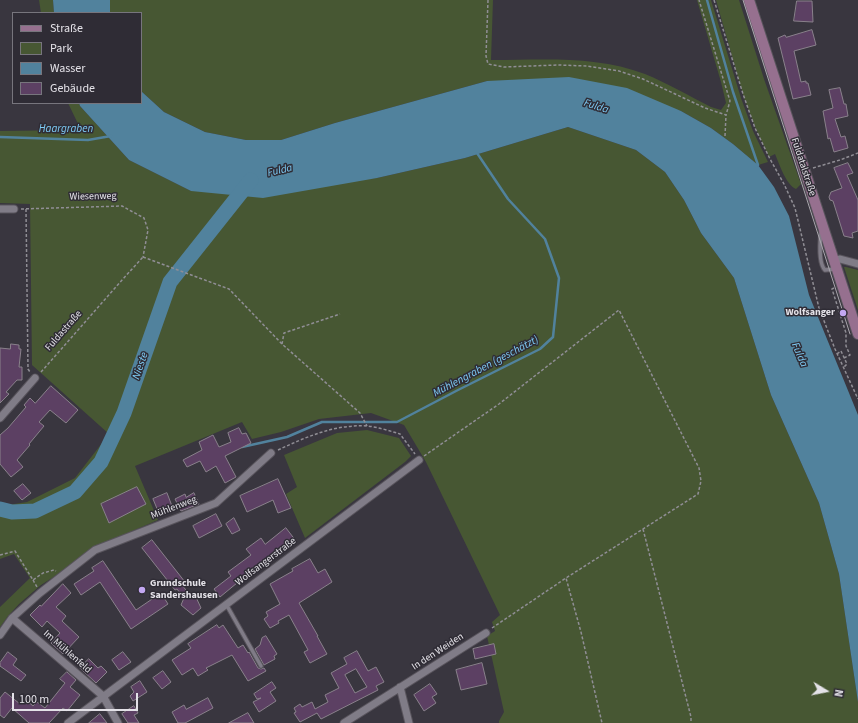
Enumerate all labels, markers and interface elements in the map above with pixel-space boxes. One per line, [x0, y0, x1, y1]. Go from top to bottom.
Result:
legend [12, 12, 142, 104]
text: Straße [50, 20, 83, 37]
text: Park [50, 40, 72, 57]
text: Wasser [50, 60, 85, 77]
text: Gebäude [50, 80, 95, 97]
water label: Fulda [582, 97, 610, 117]
water label: Haargraben [39, 123, 93, 137]
street label: Fuldatalstraße [788, 136, 818, 198]
water label: Fulda [266, 162, 294, 180]
street label: Wiesenweg [69, 191, 117, 203]
place label: Wolfsanger [785, 307, 835, 319]
street label: Fuldastraße [43, 308, 85, 354]
marker: Wolfsanger [838, 308, 848, 318]
water label: Mühlengraben (geschätzt) [431, 334, 541, 400]
water label: Fulda [788, 341, 810, 369]
water label: Nieste [130, 351, 152, 381]
street label: Mühlenweg [149, 494, 199, 522]
street label: Wolfsangerstraße [233, 535, 299, 589]
place label: Grundschule Sandershausen [150, 578, 218, 602]
marker: Grundschule Sandershausen [137, 585, 147, 595]
street label: Im Mühlenfeld [40, 628, 94, 676]
street label: In den Weiden [410, 631, 466, 673]
north arrow [806, 671, 846, 711]
scale bar [14, 685, 140, 711]
text: N [830, 688, 846, 698]
text: 100 m [19, 691, 49, 708]

